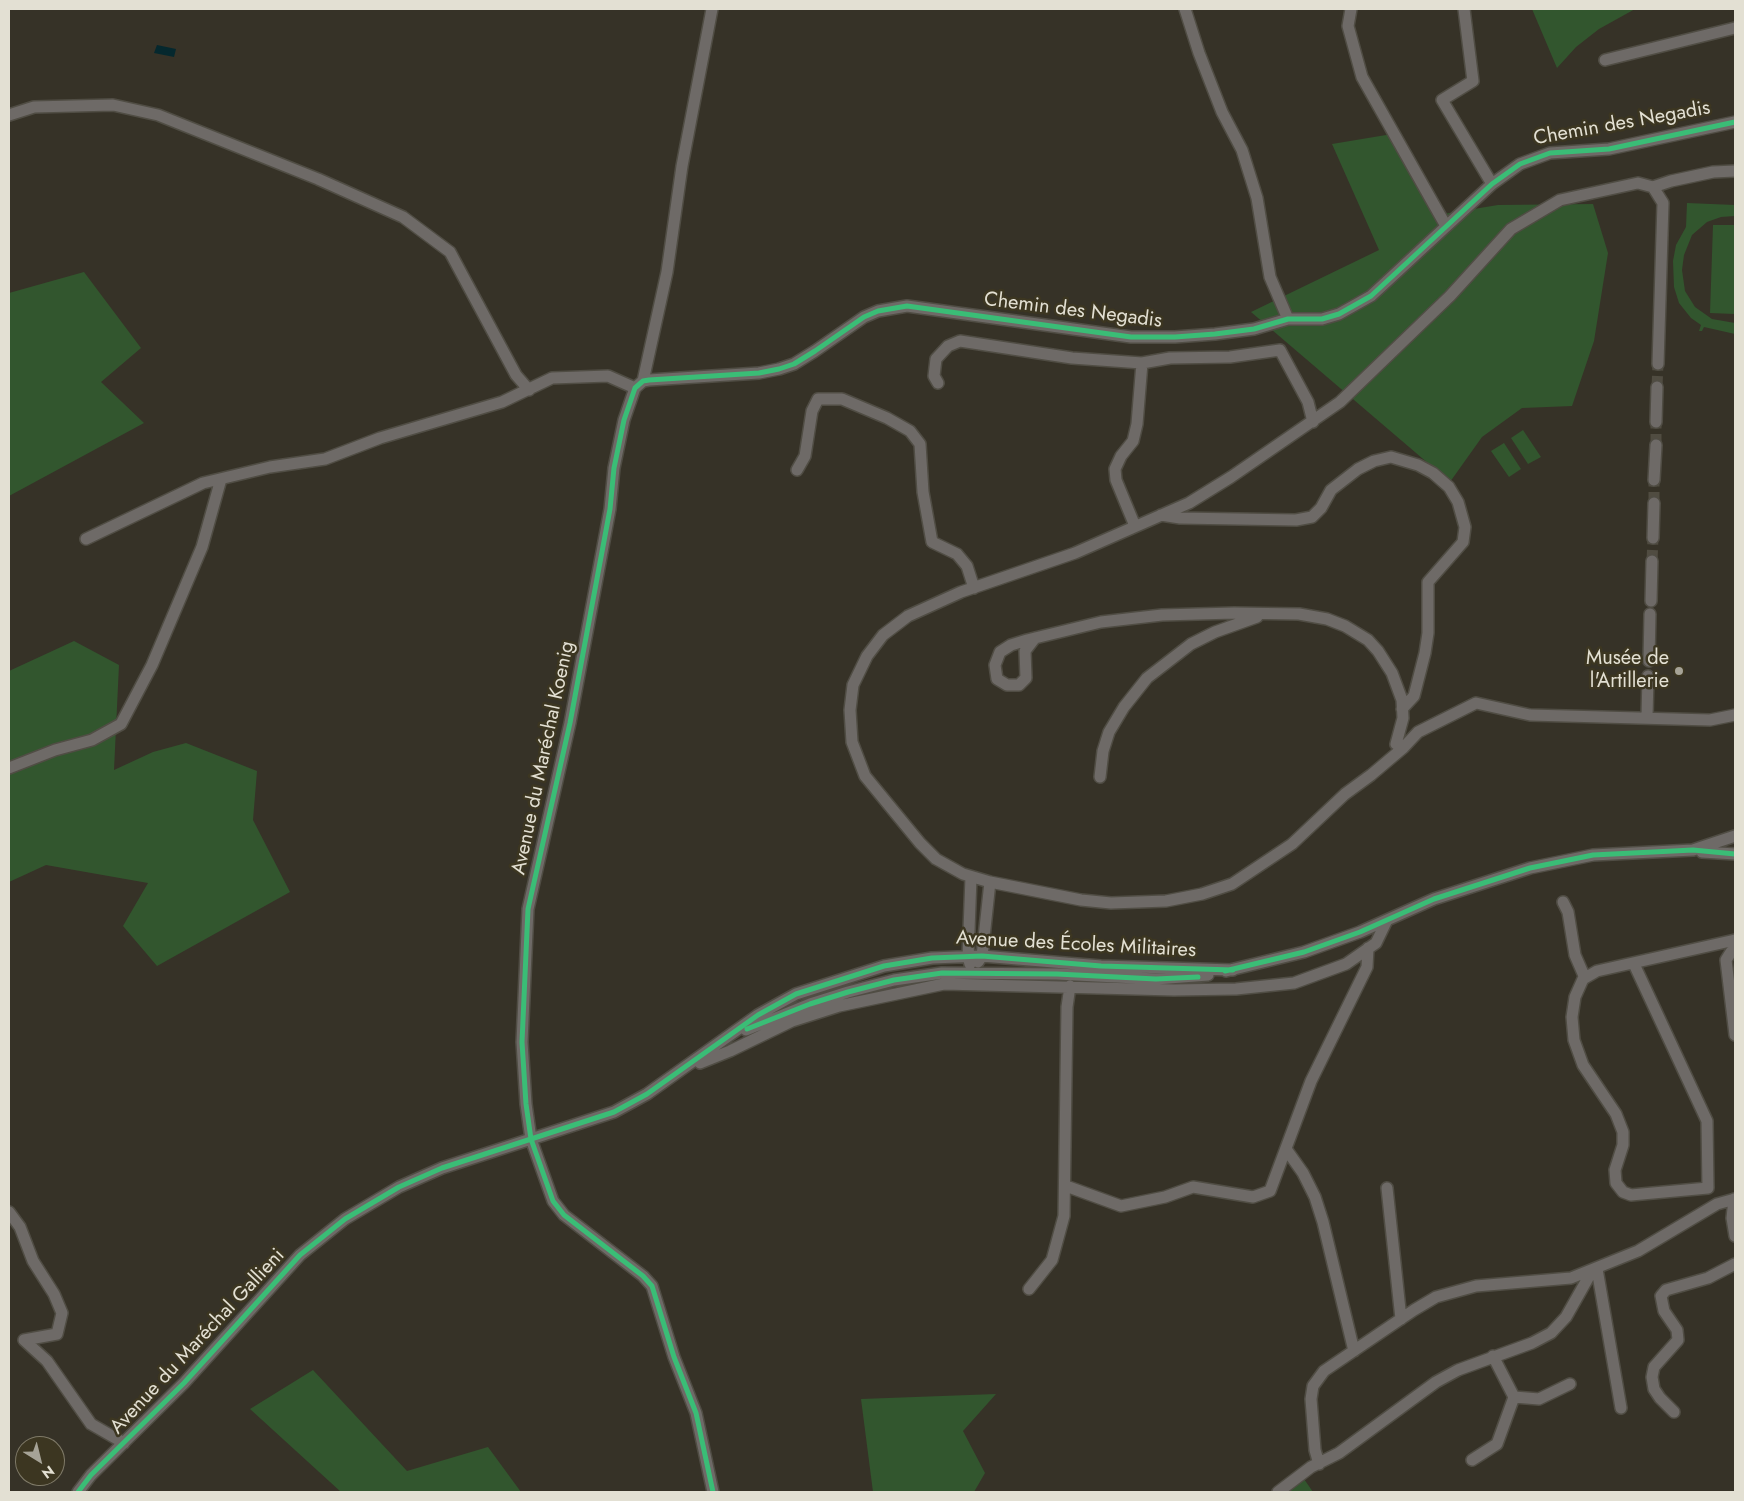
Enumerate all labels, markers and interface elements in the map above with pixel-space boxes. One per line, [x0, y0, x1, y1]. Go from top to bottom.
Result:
street label: Chemin des Negadis [1532, 97, 1712, 151]
street label: Chemin des Negadis [983, 288, 1163, 334]
street label: Avenue du Maréchal Koenig [508, 639, 580, 877]
place label: Musée de l'Artillerie [1586, 647, 1669, 694]
marker: Musée de l'Artillerie [1673, 665, 1685, 677]
street label: Avenue des Écoles Militaires [955, 927, 1197, 963]
street label: Avenue du Maréchal Gallieni [106, 1244, 290, 1440]
north arrow [15, 1436, 65, 1486]
text: N [38, 1461, 59, 1484]

